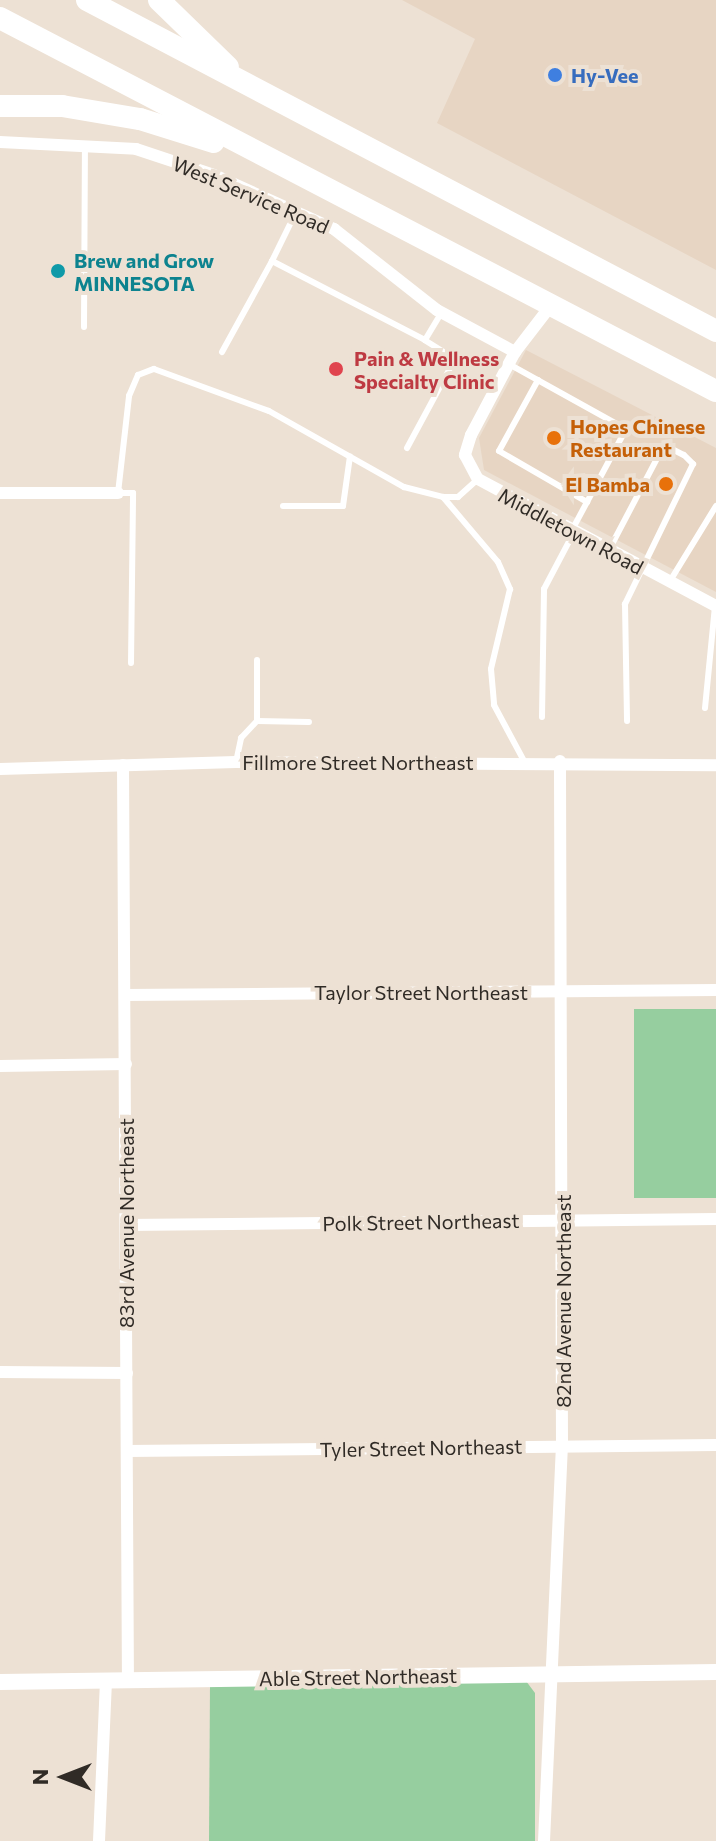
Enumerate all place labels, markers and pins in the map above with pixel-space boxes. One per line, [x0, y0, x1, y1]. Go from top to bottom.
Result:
place label: Hy-Vee [571, 63, 639, 87]
marker: Hy-Vee [546, 66, 564, 84]
place label: Brew and Grow MINNESOTA [74, 248, 214, 295]
marker: Brew and Grow MINNESOTA [49, 262, 67, 280]
place label: Pain & Wellness Specialty Clinic [354, 346, 499, 393]
marker: Pain & Wellness Specialty Clinic [325, 358, 347, 380]
place label: Hopes Chinese Restaurant [570, 414, 705, 461]
marker: Hopes Chinese Restaurant [545, 429, 563, 447]
place label: El Bamba [565, 472, 650, 496]
marker: El Bamba [657, 475, 675, 493]

